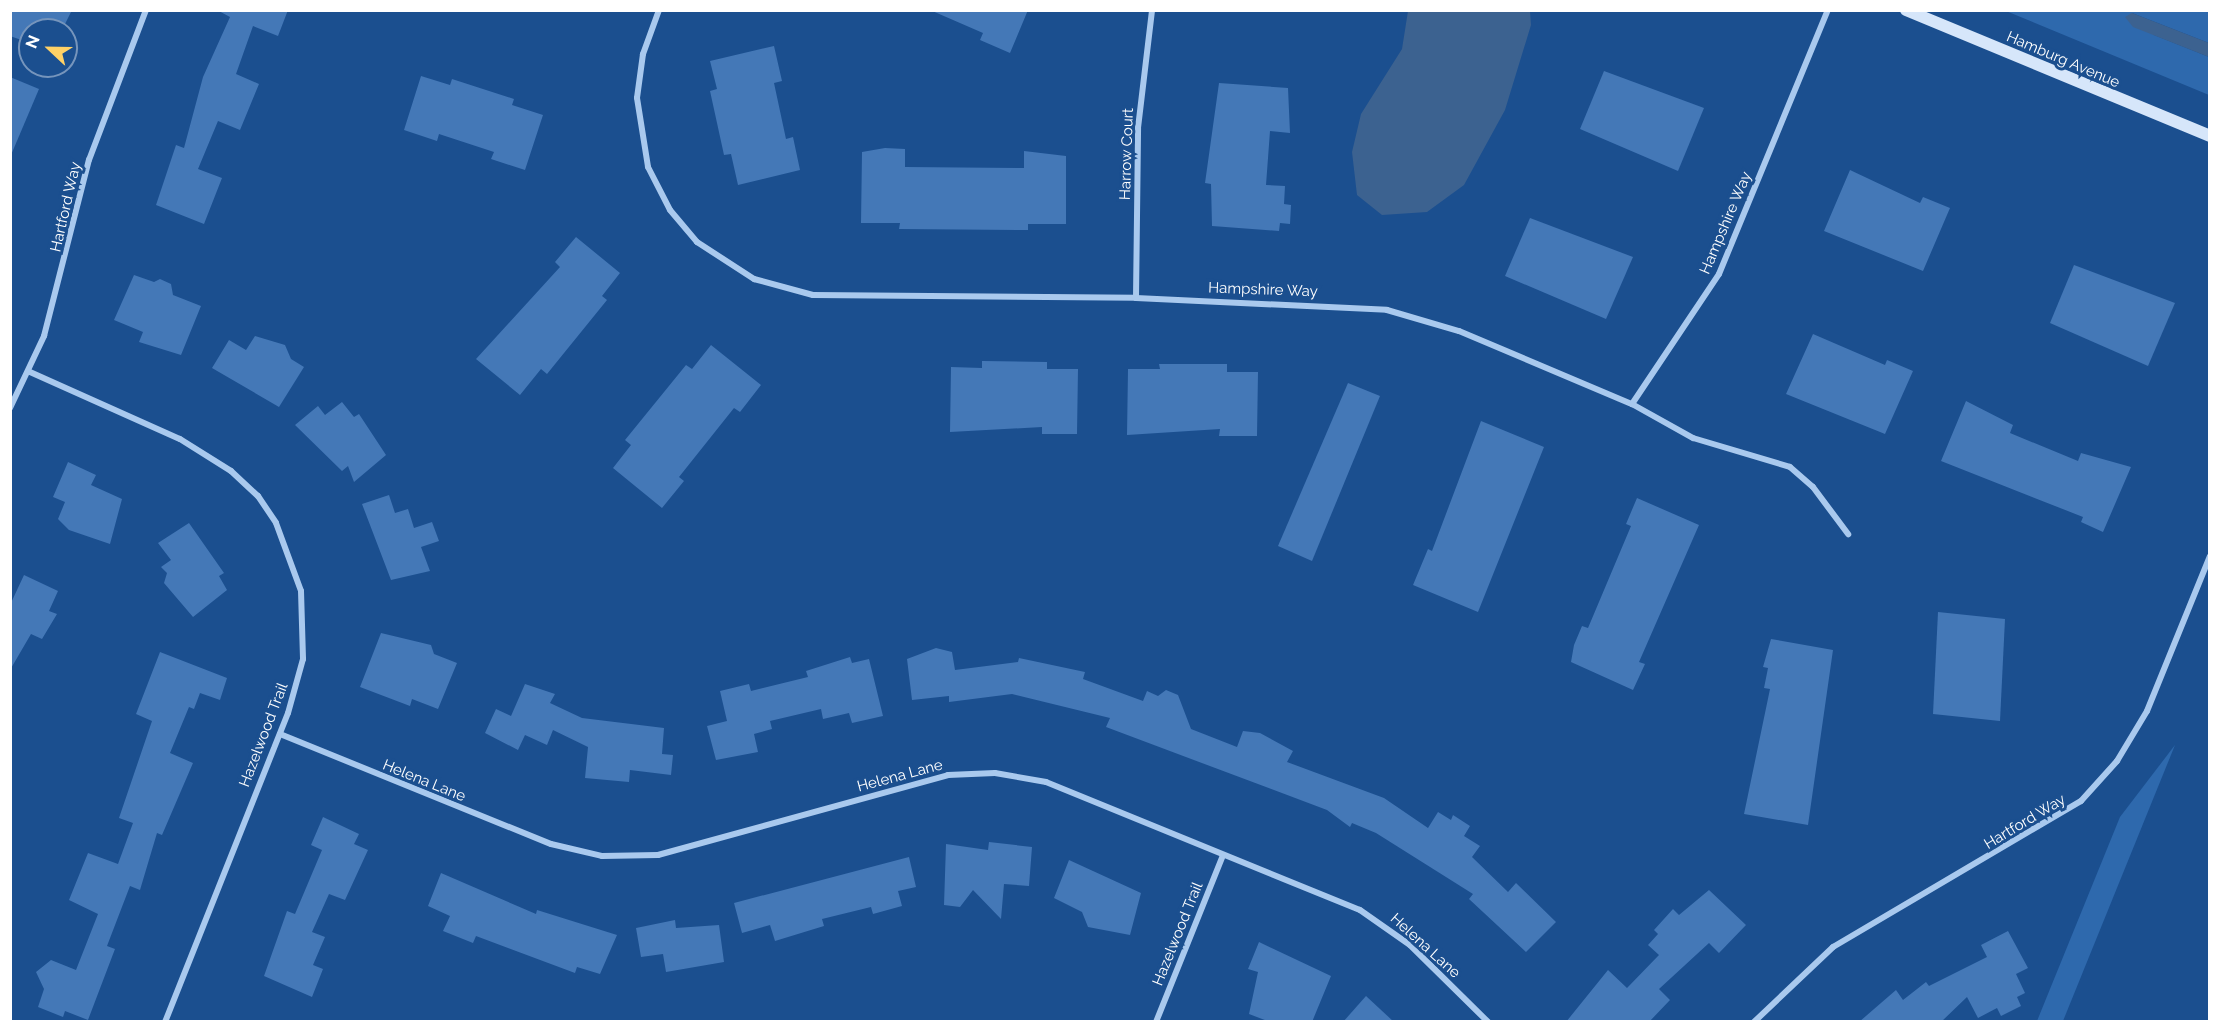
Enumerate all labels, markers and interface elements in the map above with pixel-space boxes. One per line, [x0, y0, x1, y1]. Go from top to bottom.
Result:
north arrow [18, 18, 78, 78]
street label: Hamburg Avenue [2003, 28, 2123, 92]
text: N [22, 33, 44, 51]
street label: Harrow Court [1116, 107, 1138, 201]
street label: Hartford Way [47, 160, 85, 254]
street label: Hampshire Way [1696, 169, 1756, 277]
street label: Hampshire Way [1208, 279, 1318, 301]
street label: Hazelwood Trail [236, 680, 292, 790]
street label: Helena Lane [380, 756, 468, 806]
street label: Helena Lane [855, 756, 945, 796]
street label: Hartford Way [1981, 791, 2069, 853]
street label: Hazelwood Trail [1149, 879, 1207, 989]
street label: Helena Lane [1386, 910, 1464, 982]

